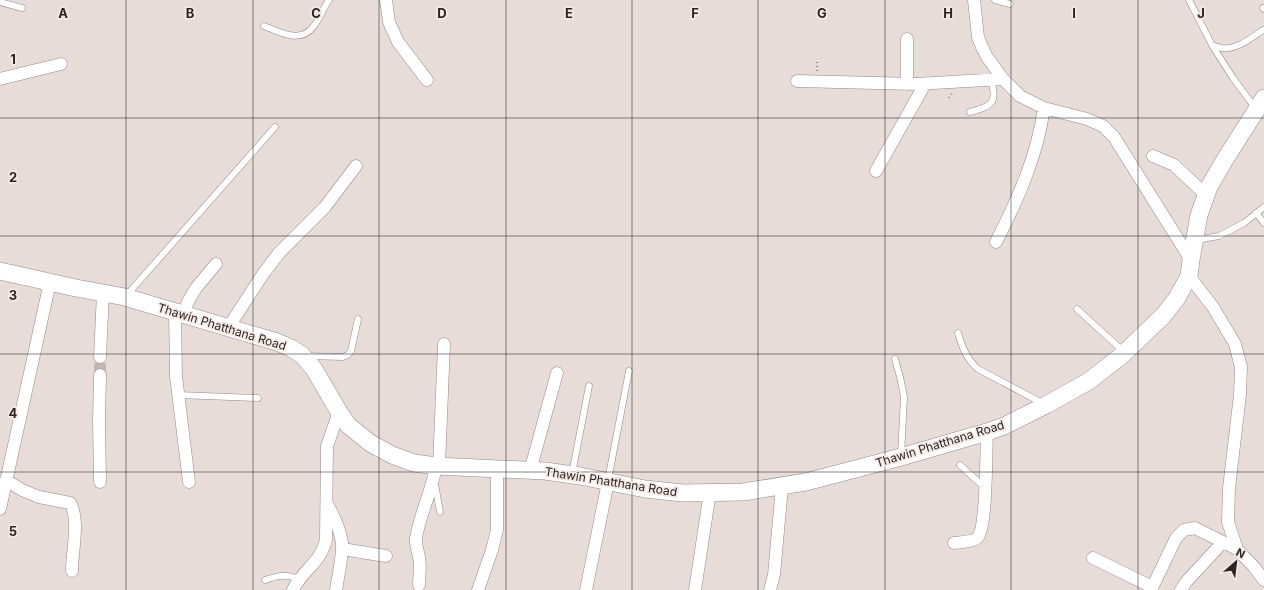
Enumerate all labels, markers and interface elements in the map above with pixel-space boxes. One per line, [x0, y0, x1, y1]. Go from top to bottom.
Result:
text: A [58, 5, 68, 21]
text: B [186, 5, 195, 21]
text: C [311, 5, 321, 21]
text: D [437, 5, 447, 21]
text: E [565, 5, 573, 21]
text: F [691, 5, 699, 21]
text: G [817, 5, 827, 21]
text: H [943, 5, 953, 21]
text: I [1072, 5, 1076, 21]
text: J [1197, 5, 1205, 21]
text: 1 [10, 51, 16, 67]
text: 2 [9, 169, 17, 185]
text: 3 [9, 287, 17, 303]
street label: Thawin Phatthana Road [156, 300, 288, 353]
text: 4 [9, 405, 18, 421]
street label: Thawin Phatthana Road [874, 417, 1006, 470]
street label: Thawin Phatthana Road [544, 464, 678, 499]
text: 5 [9, 523, 17, 539]
north arrow [1216, 542, 1256, 582]
text: N [1234, 545, 1248, 561]

